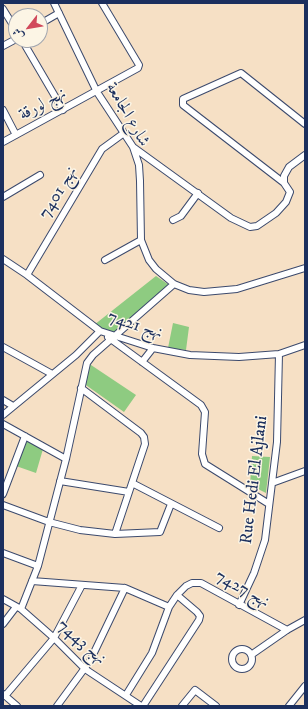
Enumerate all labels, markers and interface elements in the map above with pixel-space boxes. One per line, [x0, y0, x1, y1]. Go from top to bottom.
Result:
north arrow [8, 8, 48, 48]
text: ش [10, 25, 27, 42]
street label: شارع الجامعة [100, 79, 154, 151]
street label: نهج لورقة [16, 84, 70, 126]
street label: نهج 7401 [35, 163, 83, 223]
street label: نهج 7421 [105, 308, 165, 344]
street label: Rue Hedi El Ajlani [237, 415, 273, 545]
street label: نهج 7427 [211, 567, 273, 613]
street label: نهج 7443 [52, 616, 110, 670]

